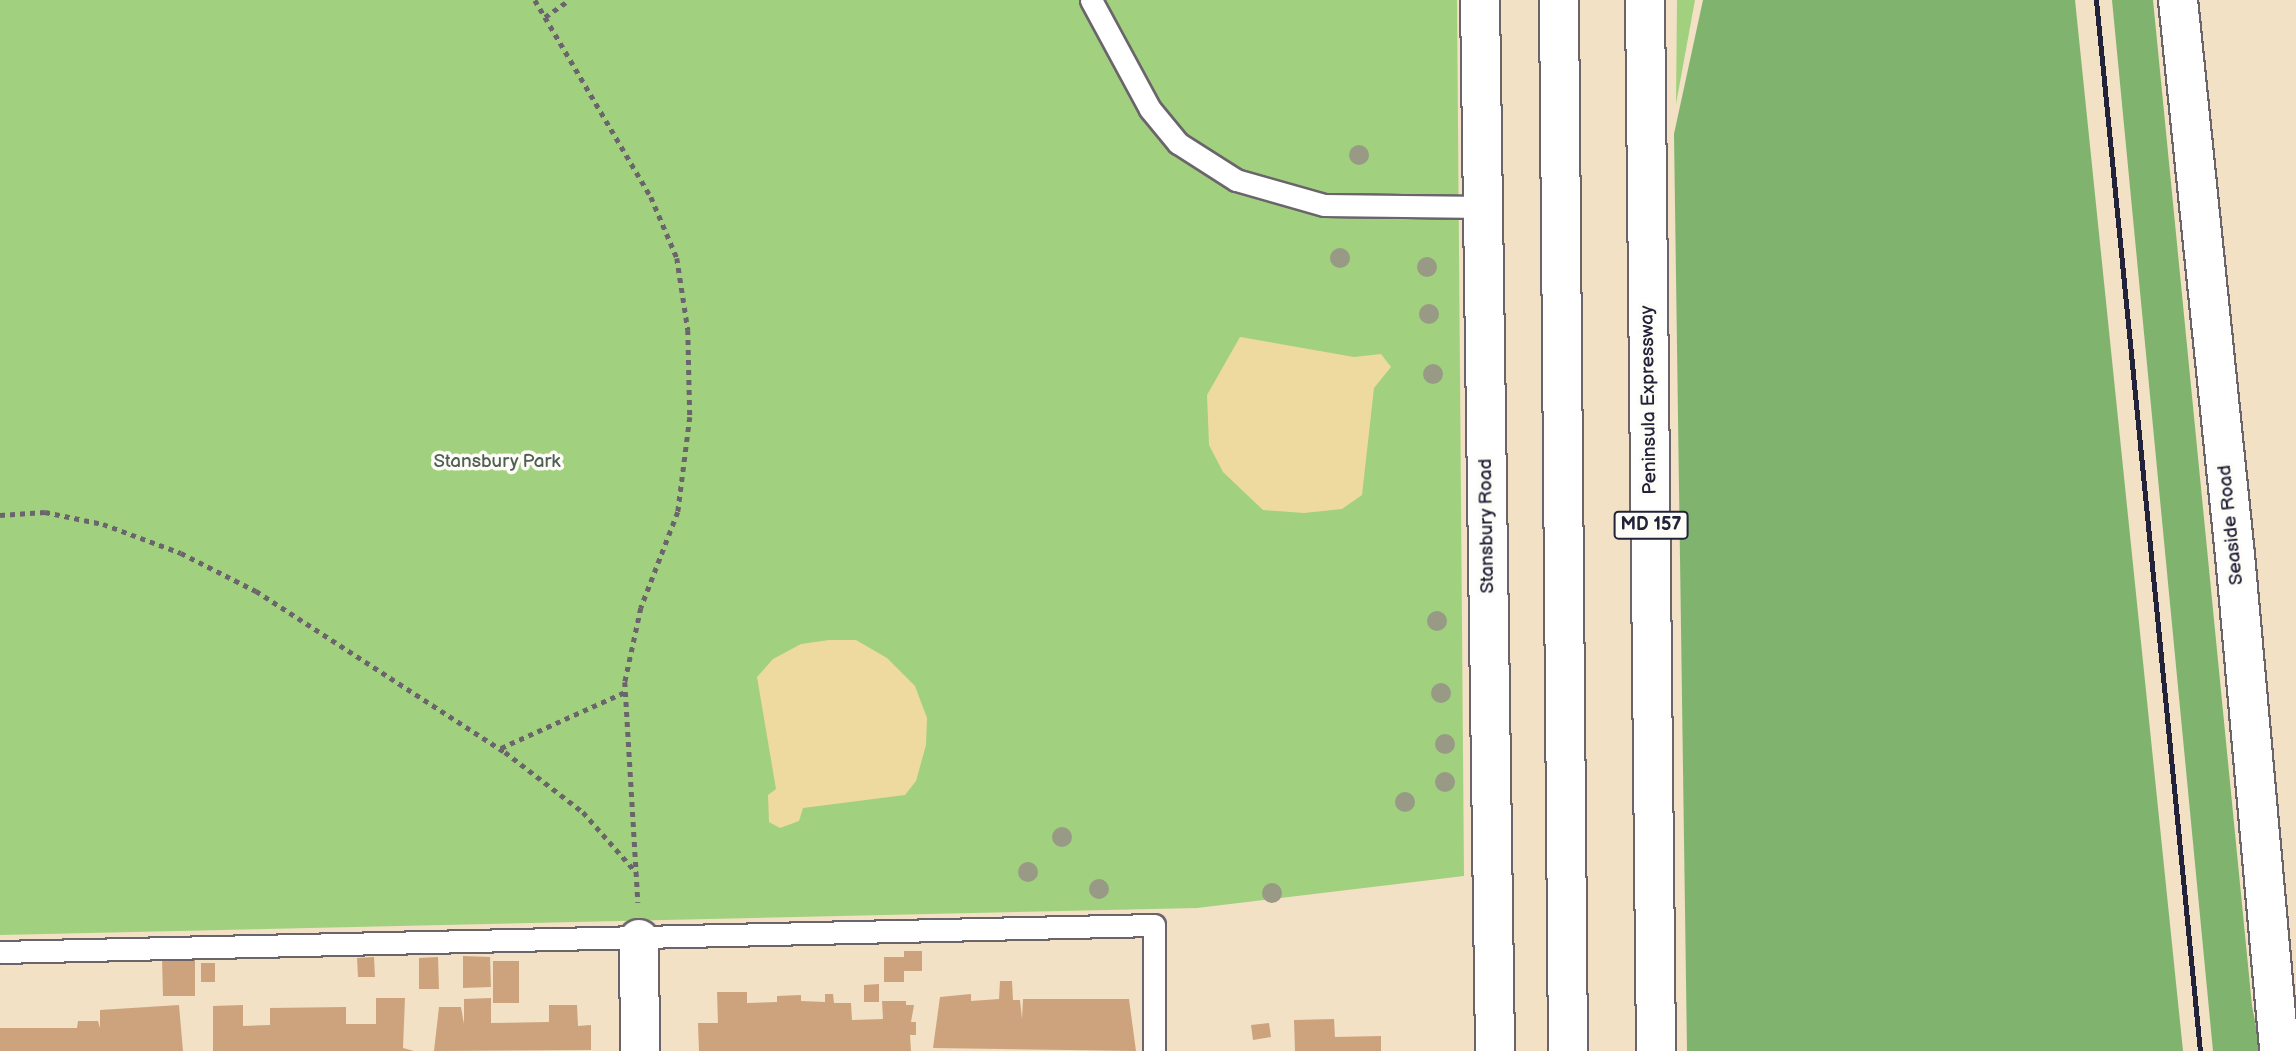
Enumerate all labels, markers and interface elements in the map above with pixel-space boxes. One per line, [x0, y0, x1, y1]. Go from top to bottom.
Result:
street label: Peninsula Expressway [1636, 305, 1662, 495]
park label: Stansbury Park [433, 451, 561, 473]
street label: Stansbury Road [1474, 458, 1500, 594]
street label: Seaside Road [2213, 464, 2249, 586]
road number: MD 157 [1612, 510, 1690, 540]

